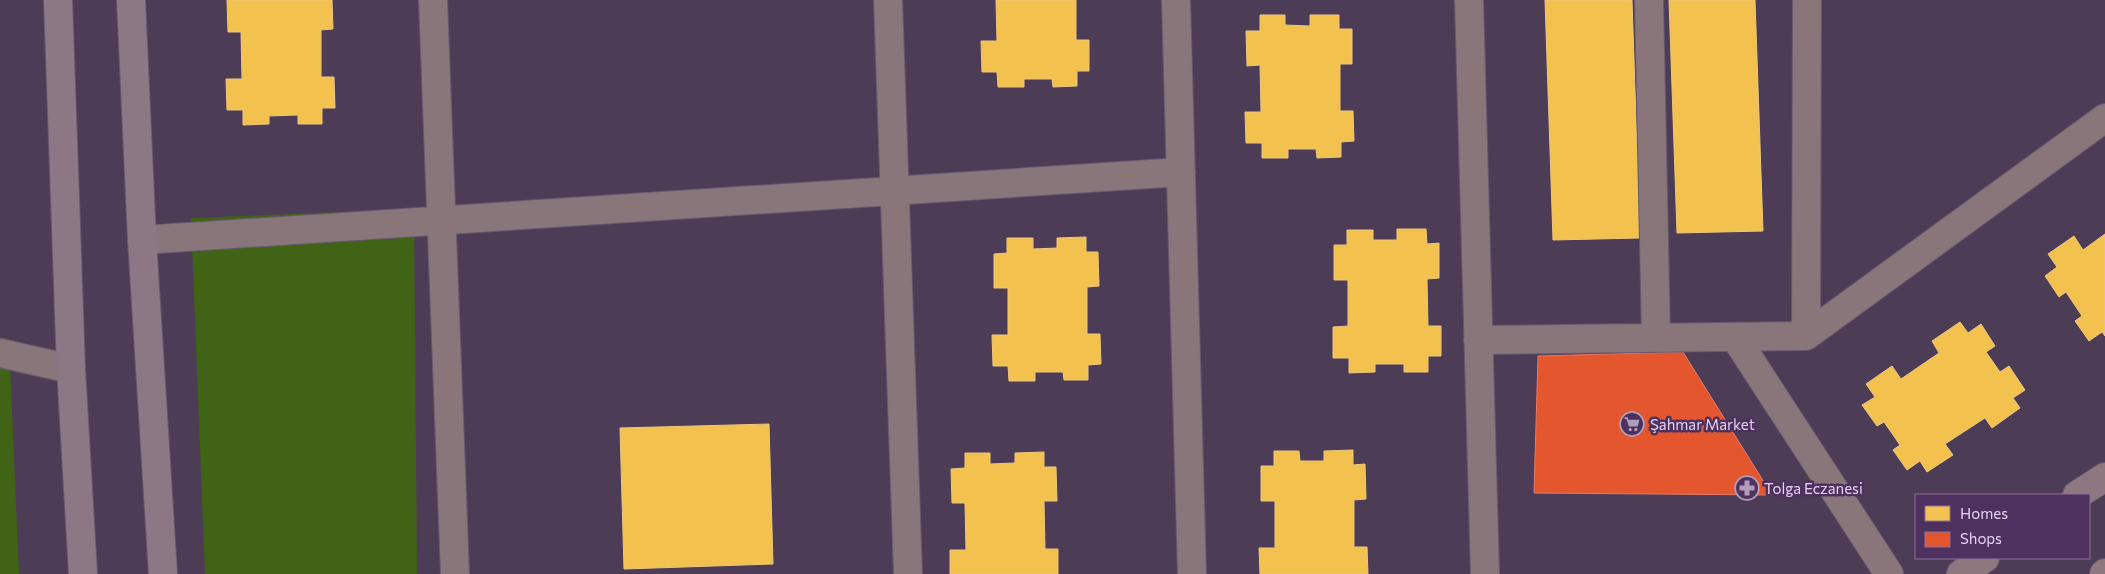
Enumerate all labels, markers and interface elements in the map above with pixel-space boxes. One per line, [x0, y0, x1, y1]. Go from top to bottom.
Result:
supermarket icon: Şahmar Market [1619, 411, 1645, 437]
place label: Şahmar Market [1650, 415, 1755, 433]
pharmacy icon: Tolga Eczanesi [1734, 475, 1760, 501]
place label: Tolga Eczanesi [1764, 479, 1863, 497]
legend [1915, 494, 2090, 559]
text: Homes [1960, 504, 2008, 522]
text: Shops [1960, 529, 2002, 547]

